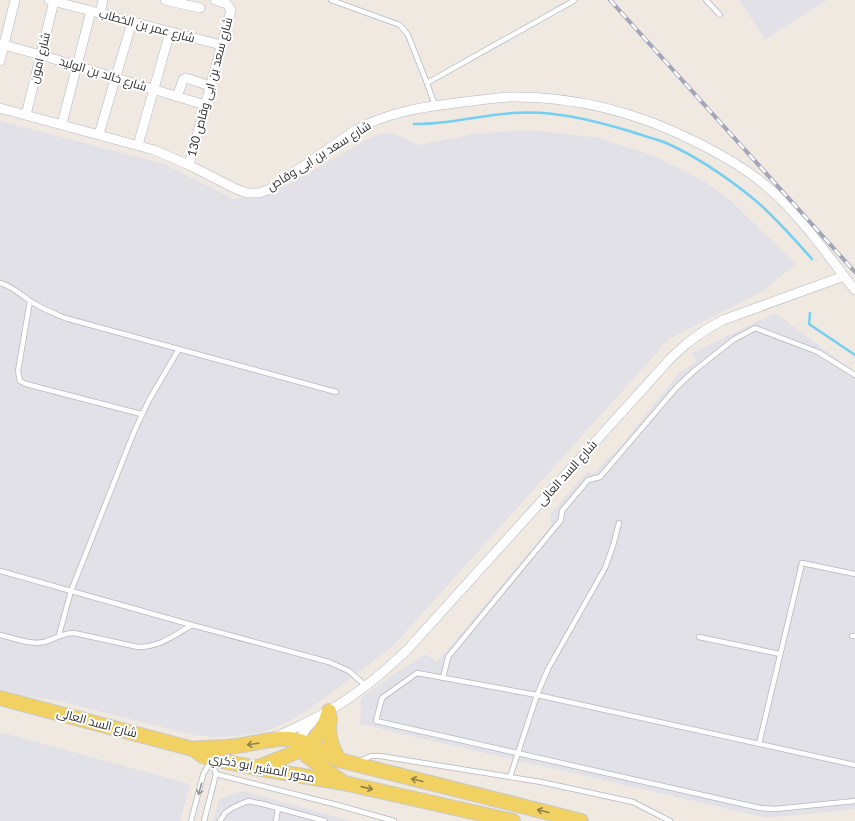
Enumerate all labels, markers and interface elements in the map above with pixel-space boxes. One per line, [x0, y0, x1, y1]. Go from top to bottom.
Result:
street label: شارع عمر بن الخطاب [97, 6, 197, 47]
street label: شارع سعد بن ابى وقاص 130 [184, 15, 236, 159]
street label: شارع امون [26, 31, 54, 85]
street label: شارع خالد بن الوليد [57, 53, 149, 95]
street label: شارع سعد بن ابى وقاص [264, 117, 374, 195]
street label: شارع السد العالى [533, 437, 601, 509]
street label: شارع السد العالى [55, 705, 139, 741]
one-way arrow [247, 740, 260, 748]
street label: محور المشير ابو ذكري [207, 750, 316, 788]
one-way arrow [411, 776, 424, 783]
one-way arrow [195, 782, 203, 795]
one-way arrow [360, 785, 373, 793]
one-way arrow [537, 806, 550, 814]

